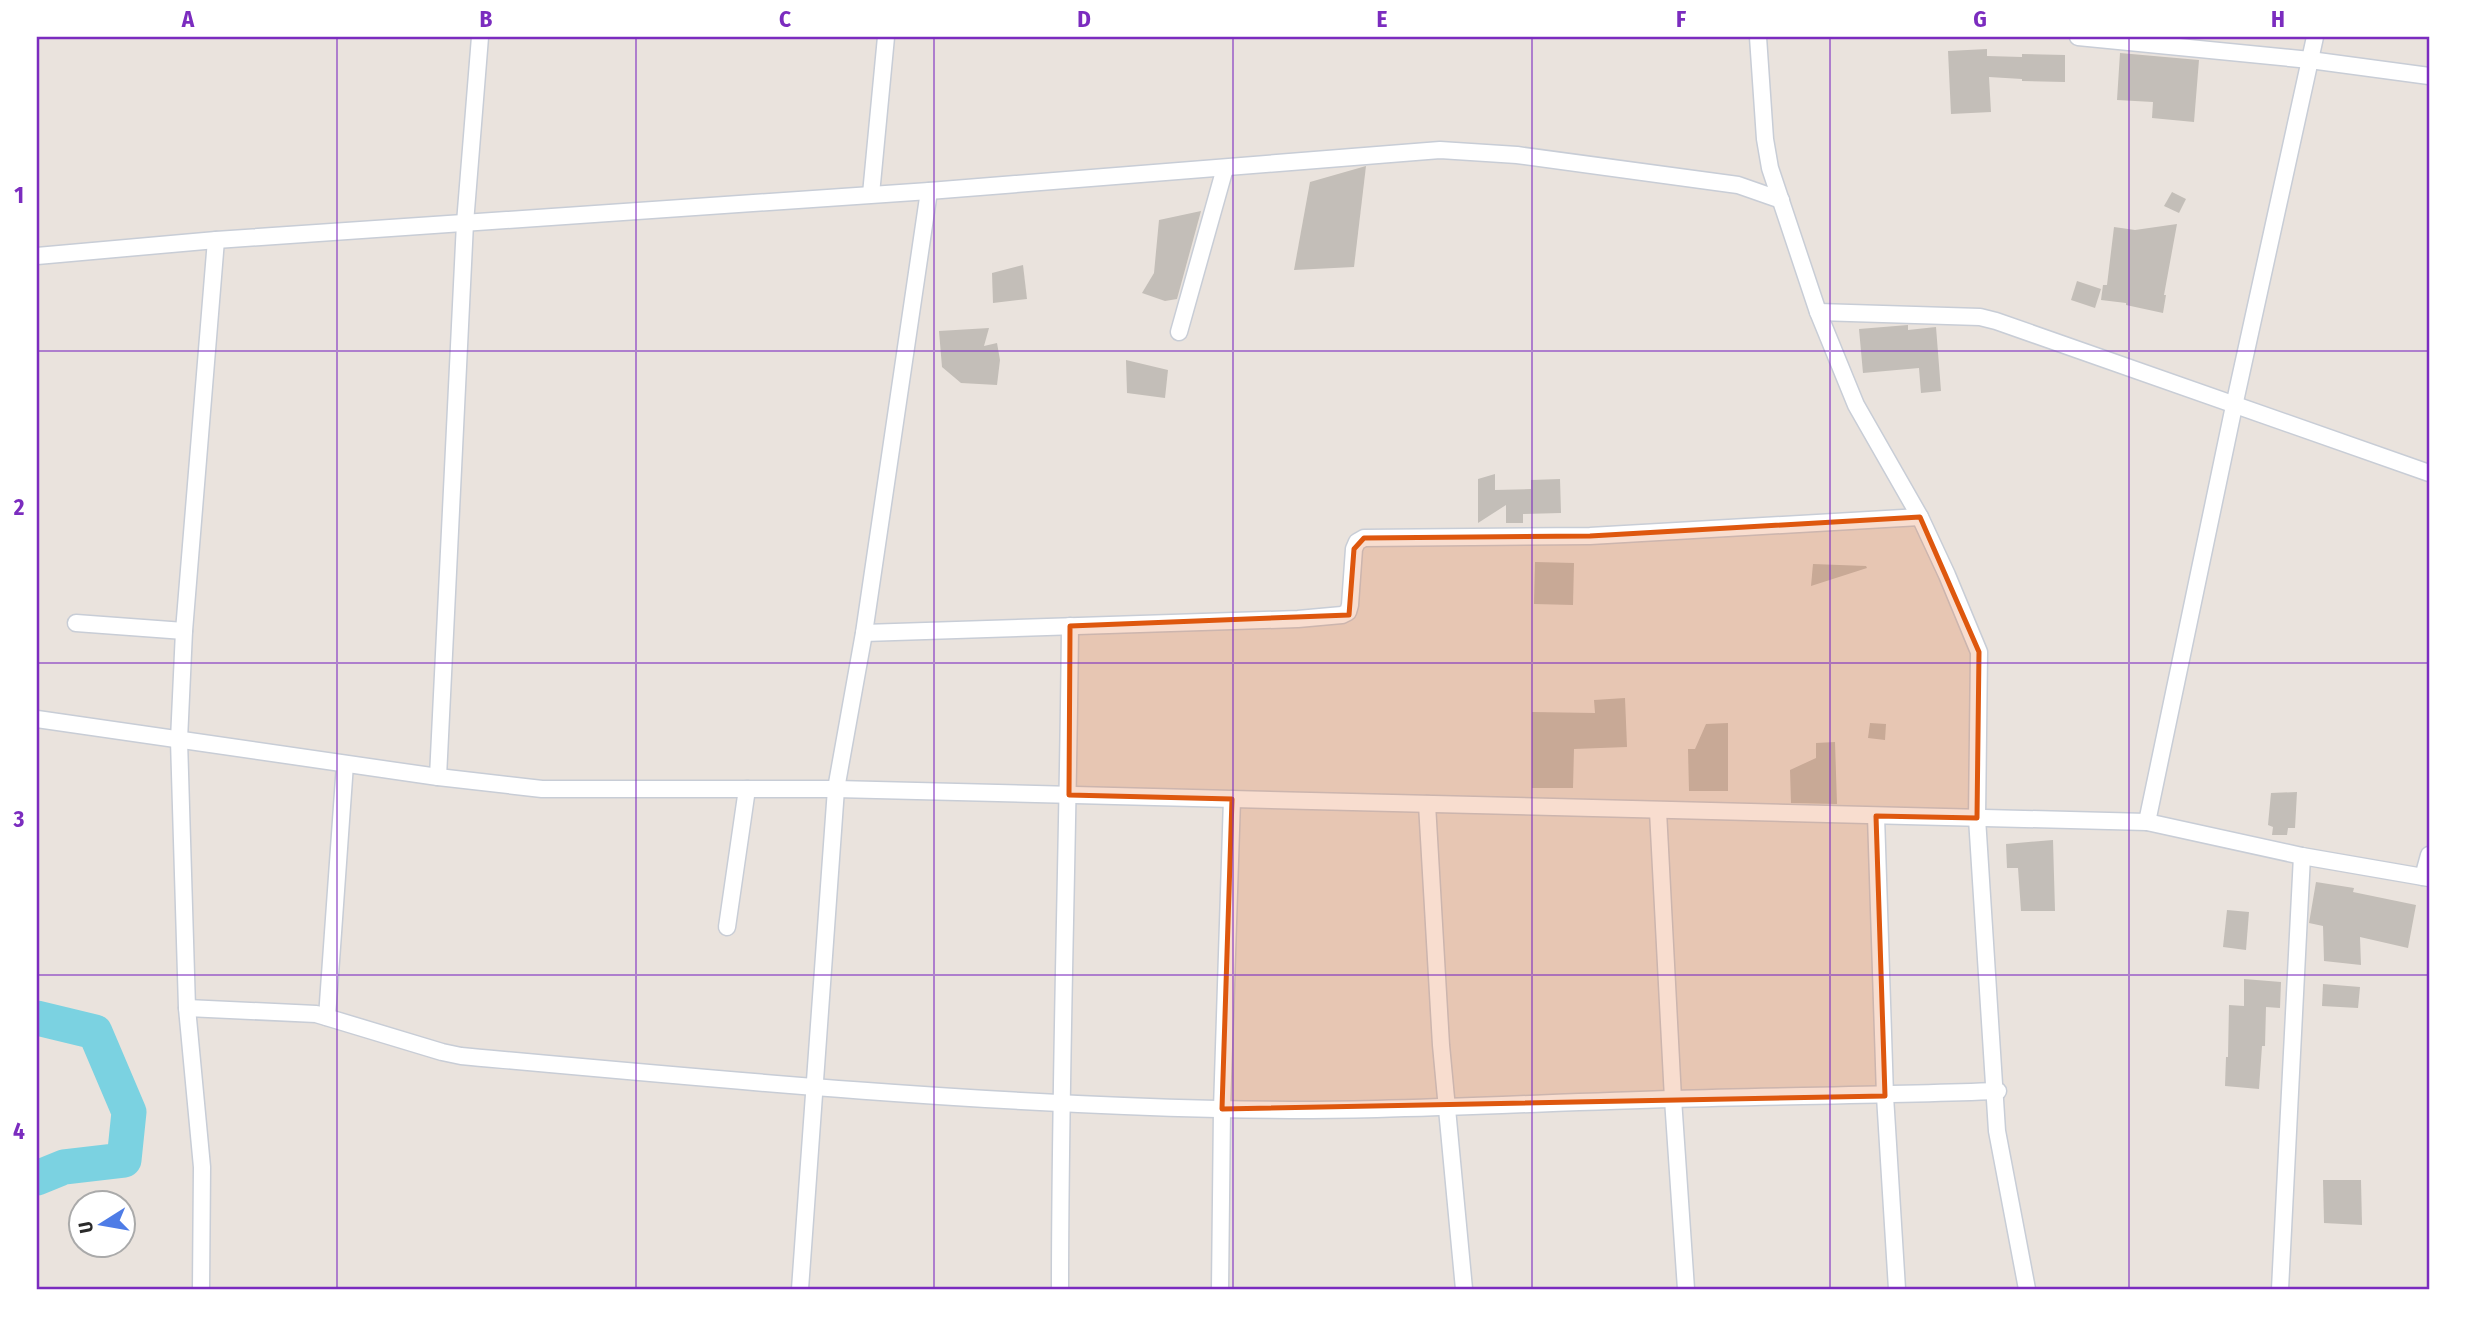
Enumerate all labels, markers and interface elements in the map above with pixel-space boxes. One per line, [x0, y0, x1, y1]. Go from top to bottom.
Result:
text: A [181, 5, 195, 33]
text: B [480, 5, 493, 33]
text: C [779, 5, 791, 33]
text: D [1077, 5, 1091, 33]
text: E [1377, 5, 1388, 33]
text: F [1676, 5, 1686, 33]
text: G [1973, 5, 1987, 33]
text: H [2271, 5, 2285, 33]
text: 1 [14, 181, 24, 209]
text: 2 [13, 493, 25, 521]
text: 3 [13, 805, 25, 833]
text: 4 [13, 1117, 25, 1145]
north arrow [66, 1190, 136, 1260]
text: U [73, 1219, 98, 1235]

